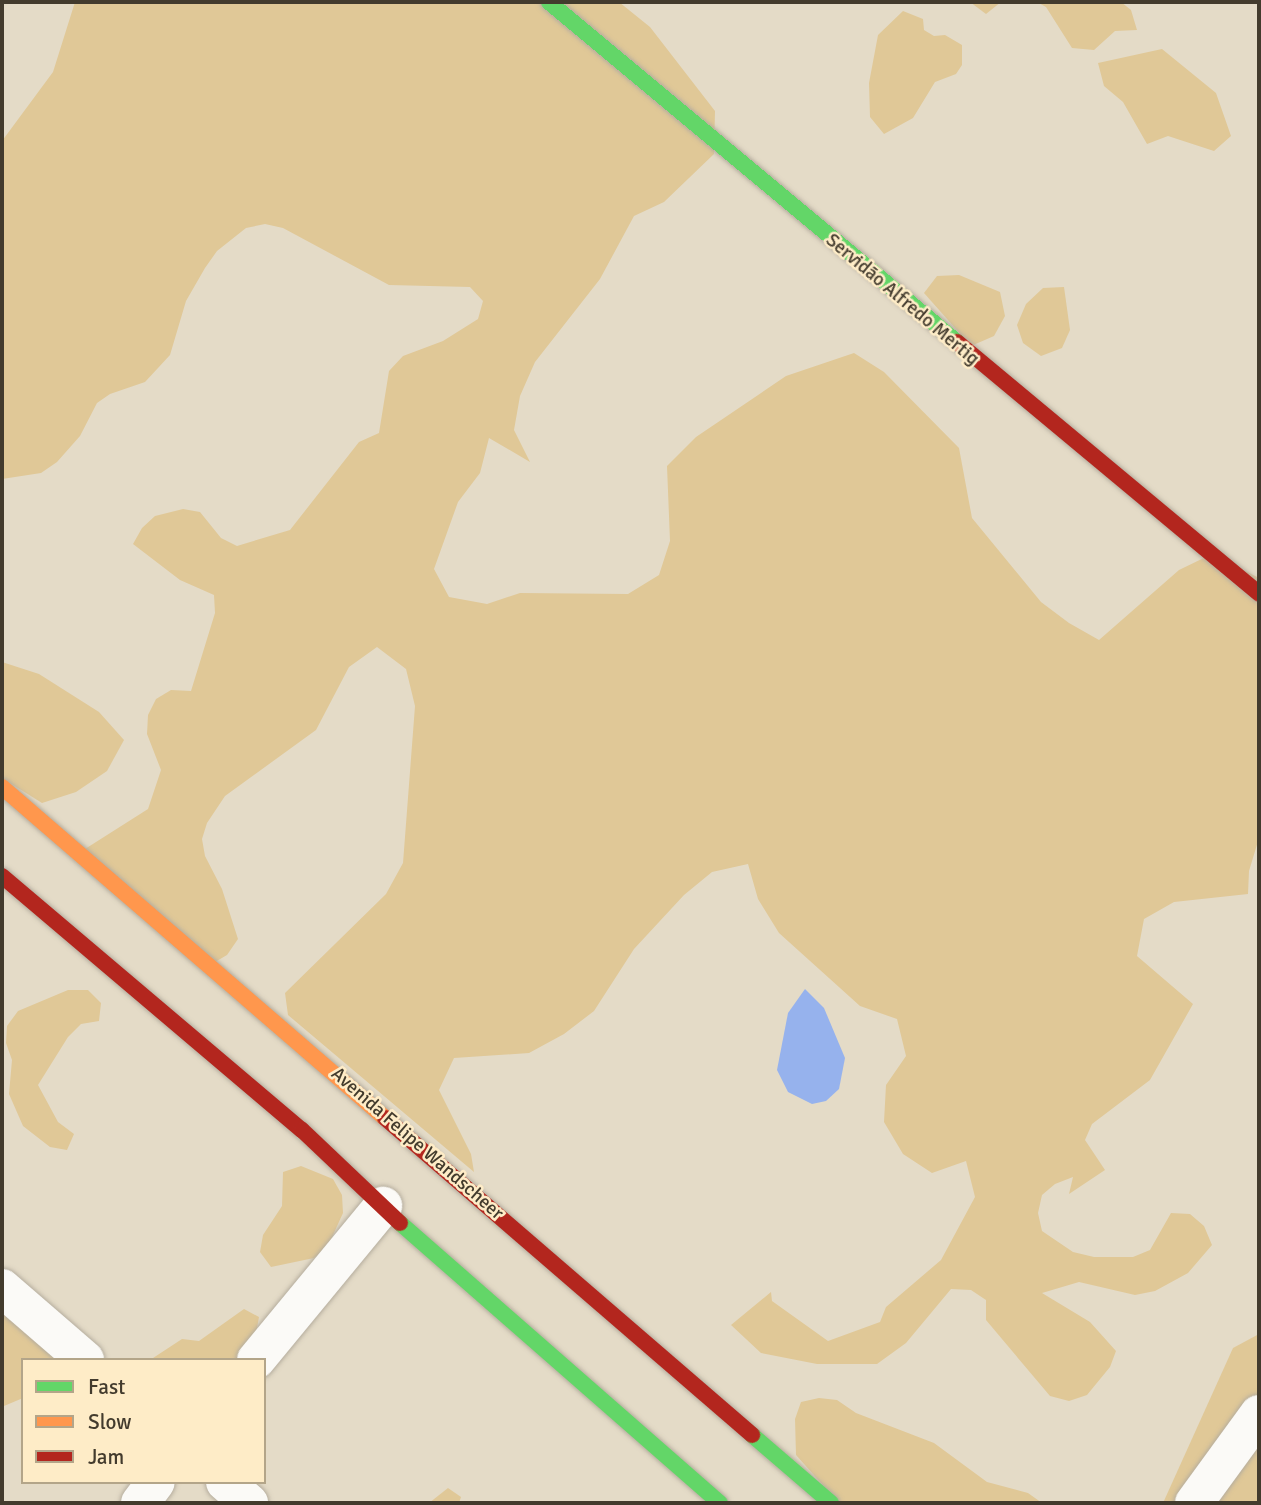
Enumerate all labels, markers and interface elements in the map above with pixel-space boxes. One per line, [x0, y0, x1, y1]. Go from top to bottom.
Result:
street label: Servidão Alfredo Mertig [821, 229, 983, 371]
street label: Avenida Felipe Wandscheer [326, 1063, 508, 1225]
legend [21, 1358, 266, 1484]
text: Fast [88, 1374, 125, 1400]
text: Slow [88, 1409, 132, 1435]
text: Jam [88, 1444, 124, 1470]

